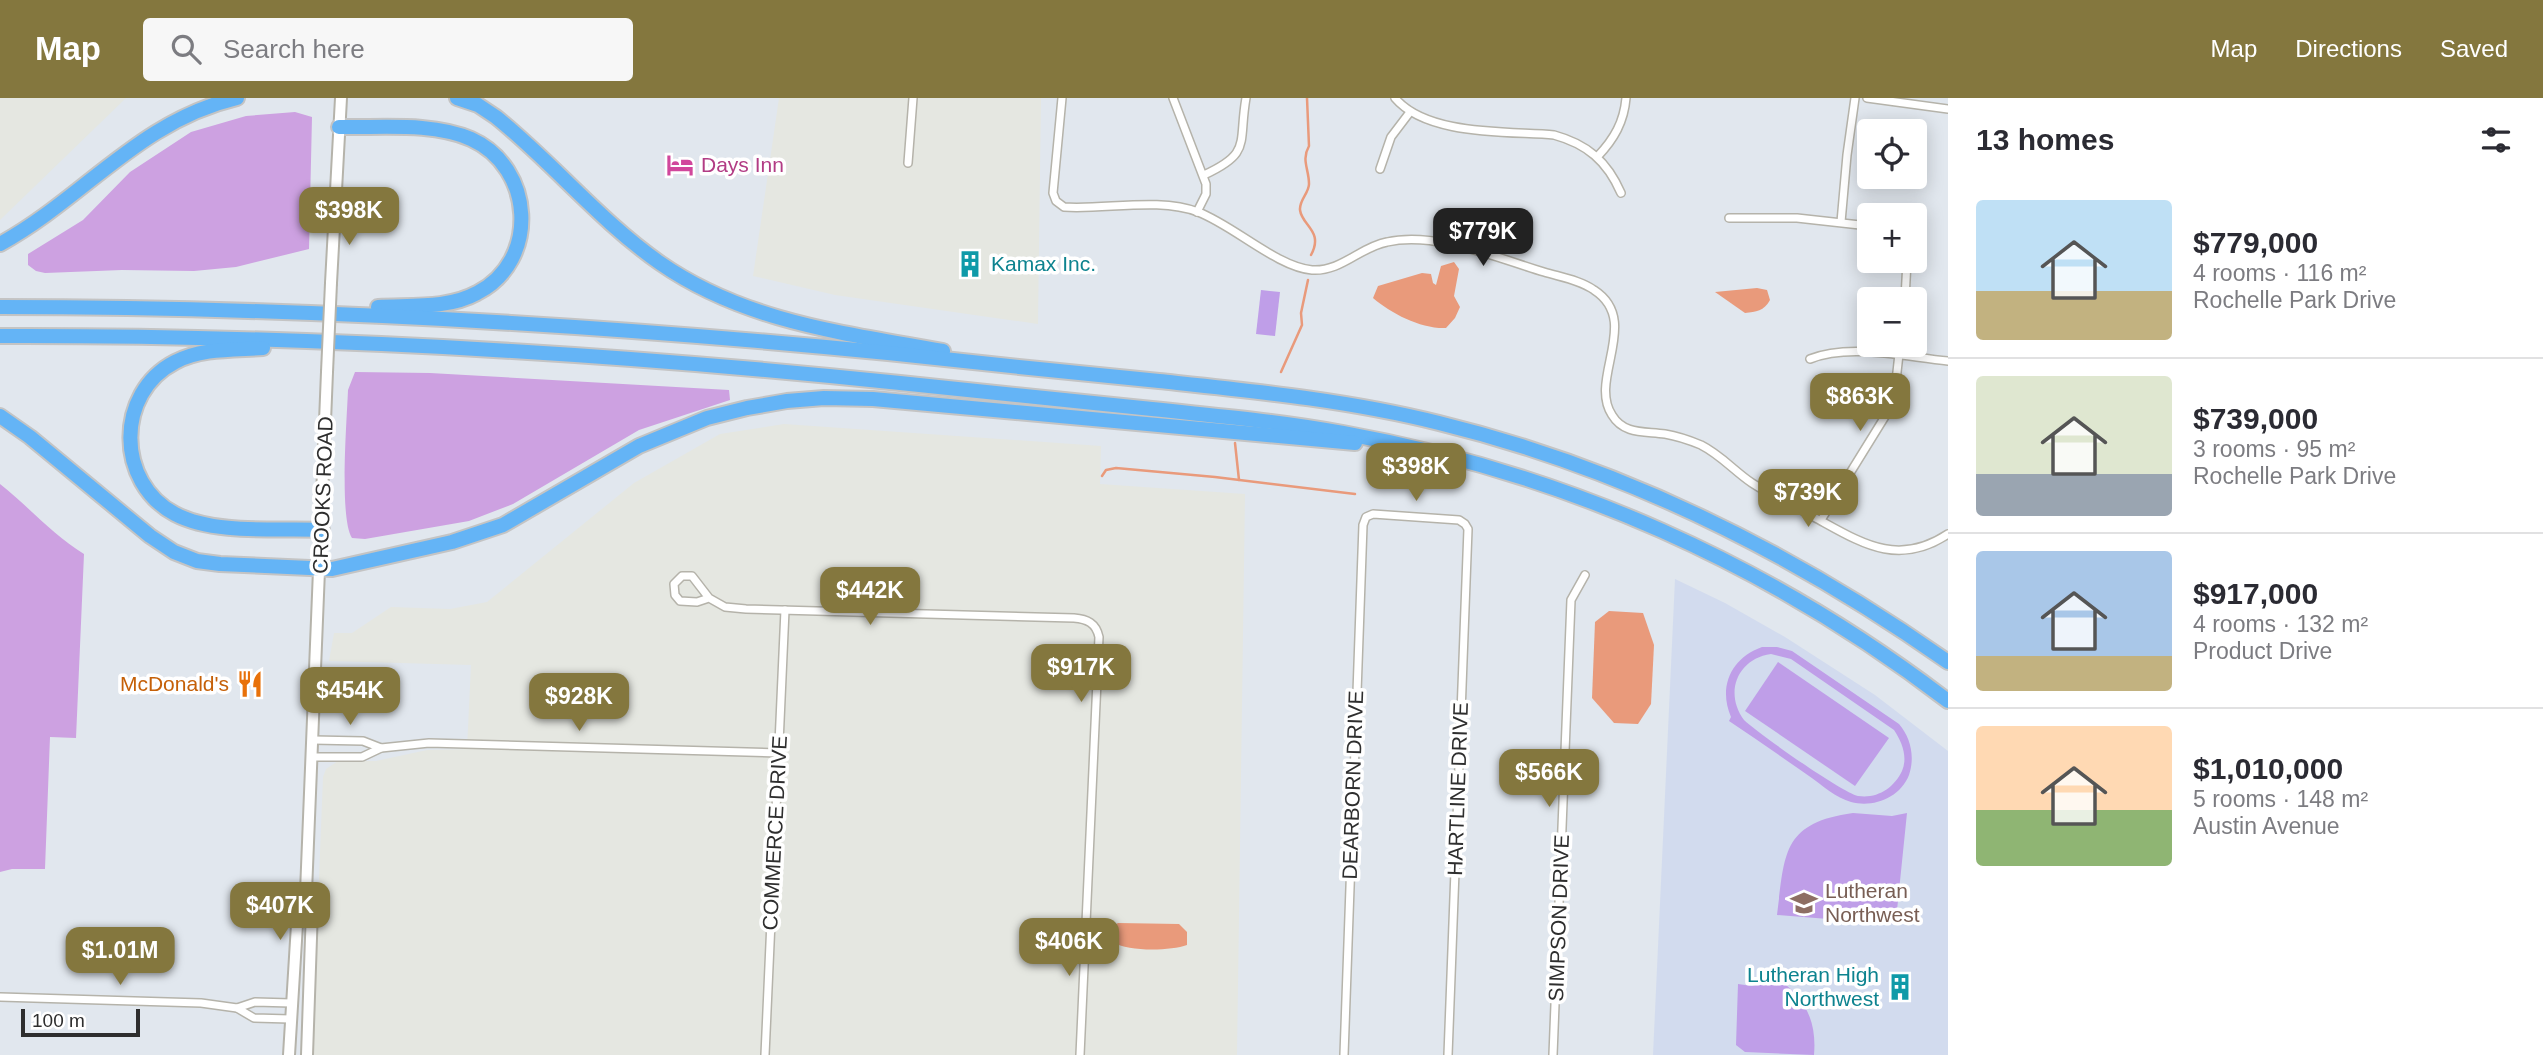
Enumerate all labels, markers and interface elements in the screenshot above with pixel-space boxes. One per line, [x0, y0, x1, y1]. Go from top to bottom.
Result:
search box [143, 18, 633, 81]
text: Map [35, 30, 101, 67]
icon: search [167, 30, 205, 68]
text: Search here [223, 34, 365, 64]
text: Map [2211, 35, 2257, 62]
text: Directions [2295, 35, 2402, 62]
text: Saved [2440, 35, 2508, 62]
map controls [1857, 119, 1927, 357]
button: locate [1857, 119, 1927, 189]
icon: filters [2477, 121, 2515, 159]
text: 13 homes [1976, 123, 2114, 156]
hotel icon: Days Inn [665, 150, 695, 180]
place label: Days Inn [701, 153, 784, 176]
pin: $398K [300, 188, 398, 247]
text: $398K [315, 197, 383, 223]
button: + [1857, 203, 1927, 273]
pin: $779K [1434, 208, 1532, 268]
text: $779K [1449, 218, 1517, 244]
text: $779,000 [2193, 226, 2318, 259]
icon: home [2032, 228, 2116, 312]
building icon: Kamax Inc. [955, 249, 985, 279]
place label: Kamax Inc. [991, 252, 1096, 275]
text: 4 rooms · 116 m² [2193, 260, 2366, 286]
button: − [1857, 287, 1927, 357]
text: Rochelle Park Drive [2193, 287, 2396, 313]
pin: $863K [1811, 374, 1909, 433]
text: $863K [1826, 383, 1894, 409]
text: $739,000 [2193, 402, 2318, 435]
icon: home [2032, 404, 2116, 488]
street label: CROOKS ROAD [308, 416, 337, 574]
text: 3 rooms · 95 m² [2193, 436, 2355, 462]
pin: $398K [1367, 444, 1465, 503]
text: $398K [1382, 453, 1450, 479]
text: Rochelle Park Drive [2193, 463, 2396, 489]
pin: $739K [1759, 470, 1857, 529]
text: $739K [1774, 479, 1842, 505]
pin: $442K [821, 568, 919, 627]
text: $442K [836, 577, 904, 603]
text: $917,000 [2193, 577, 2318, 610]
icon: home [2032, 579, 2116, 663]
text: 4 rooms · 132 m² [2193, 611, 2368, 637]
text: Product Drive [2193, 638, 2332, 664]
pin: $917K [1032, 644, 1130, 704]
text: $917K [1047, 654, 1115, 680]
pin: $454K [301, 668, 399, 727]
restaurant icon: McDonald's [235, 669, 265, 699]
place label: McDonald's [120, 672, 229, 695]
pin: $928K [530, 674, 628, 733]
text: $454K [316, 677, 384, 703]
text: $928K [545, 683, 613, 709]
street label: DEARBORN DRIVE [1338, 690, 1367, 880]
street label: HARTLINE DRIVE [1443, 702, 1472, 876]
street label: COMMERCE DRIVE [758, 735, 791, 931]
pin: $566K [1500, 750, 1598, 809]
text: $1,010,000 [2193, 752, 2343, 785]
icon: home [2032, 754, 2116, 838]
text: $566K [1515, 759, 1583, 785]
text: 5 rooms · 148 m² [2193, 786, 2368, 812]
text: Austin Avenue [2193, 813, 2340, 839]
street label: SIMPSON DRIVE [1544, 834, 1573, 1002]
place label: Lutheran Northwest [1825, 879, 1920, 926]
pin: $407K [231, 882, 329, 942]
school or university icon: Lutheran Northwest [1789, 888, 1819, 918]
text: $407K [246, 892, 314, 918]
pin: $406K [1020, 918, 1118, 978]
pin: $1.01M [63, 928, 177, 987]
text: $406K [1035, 928, 1103, 954]
text: $1.01M [82, 937, 158, 963]
place label: Lutheran High Northwest [1747, 963, 1879, 1010]
building icon: Lutheran High Northwest [1885, 972, 1915, 1002]
scale bar [21, 1006, 140, 1038]
text: 100 m [32, 1010, 85, 1031]

